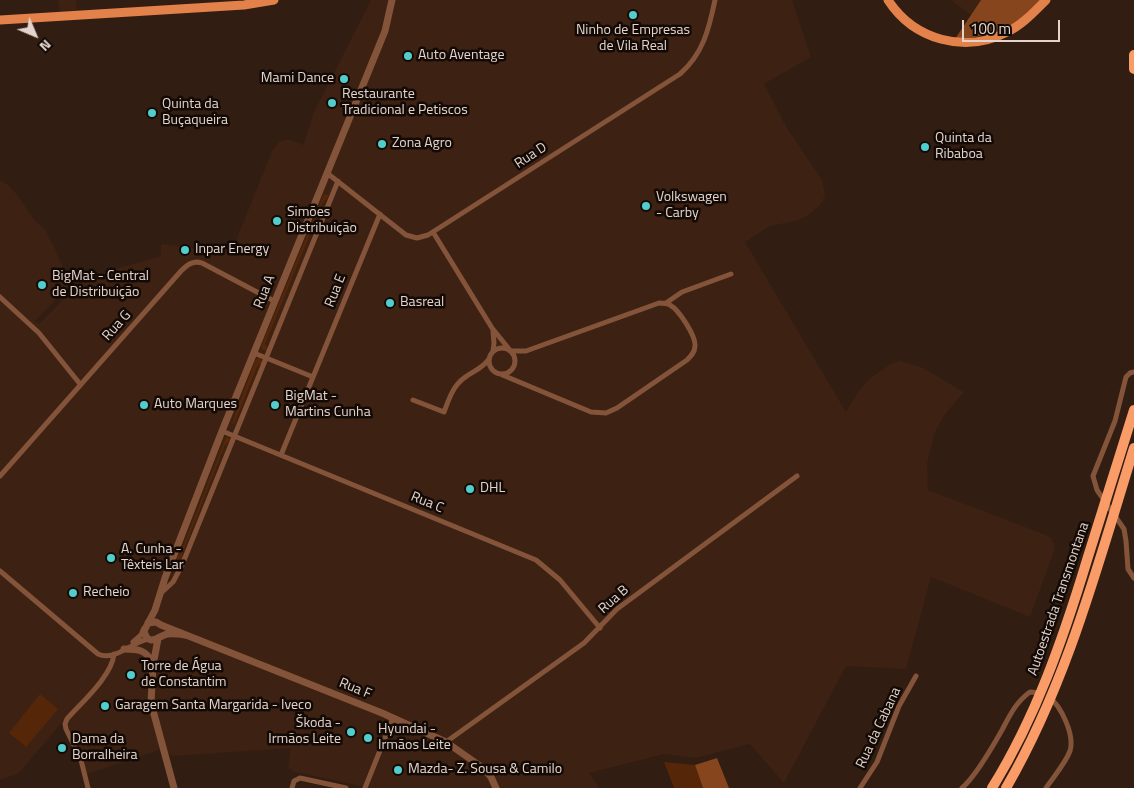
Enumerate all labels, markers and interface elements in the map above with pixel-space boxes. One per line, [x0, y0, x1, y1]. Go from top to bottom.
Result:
marker: Ninho de Empresas de Vila Real [627, 9, 639, 21]
north arrow [10, 10, 60, 60]
scale bar [964, 10, 1062, 42]
text: 100 m [970, 17, 1011, 40]
place label: Ninho de Empresas de Vila Real [576, 23, 690, 56]
text: N [35, 35, 57, 57]
place label: Auto Aventage [418, 48, 505, 64]
marker: Auto Aventage [402, 50, 414, 62]
place label: Mami Dance [261, 71, 334, 87]
marker: Mami Dance [338, 73, 350, 85]
place label: Restaurante Tradicional e Petiscos [342, 87, 468, 120]
place label: Quinta da Buçaqueira [162, 97, 228, 130]
marker: Restaurante Tradicional e Petiscos [326, 97, 338, 109]
marker: Quinta da Buçaqueira [146, 107, 158, 119]
place label: Quinta da Ribaboa [935, 131, 992, 164]
place label: Zona Agro [392, 136, 452, 152]
marker: Zona Agro [376, 138, 388, 150]
street label: Rua D [512, 139, 550, 173]
marker: Quinta da Ribaboa [919, 141, 931, 153]
place label: Volkswagen - Carby [656, 190, 727, 222]
marker: Volkswagen - Carby [640, 200, 652, 212]
place label: Simões Distribuição [287, 205, 357, 238]
marker: Simões Distribuição [271, 215, 283, 227]
place label: Inpar Energy [195, 242, 269, 258]
marker: Inpar Energy [179, 244, 191, 256]
place label: BigMat - Central de Distribuição [52, 269, 149, 302]
street label: Rua E [322, 272, 350, 310]
street label: Rua A [251, 273, 279, 311]
marker: BigMat - Central de Distribuição [36, 279, 48, 291]
place label: Basreal [400, 295, 444, 311]
marker: Basreal [384, 297, 396, 309]
street label: Rua G [99, 307, 135, 345]
place label: BigMat - Martins Cunha [285, 389, 371, 422]
place label: Auto Marques [154, 397, 237, 413]
marker: Auto Marques [138, 399, 150, 411]
marker: BigMat - Martins Cunha [269, 399, 281, 411]
place label: DHL [480, 481, 505, 497]
marker: DHL [464, 483, 476, 495]
street label: Rua C [408, 489, 446, 517]
street label: Autoestrada Transmontana [1025, 520, 1093, 678]
place label: A. Cunha - Têxteis Lar [121, 542, 184, 574]
marker: A. Cunha - Têxteis Lar [105, 552, 117, 564]
street label: Rua B [595, 582, 633, 618]
place label: Recheio [83, 585, 130, 601]
marker: Recheio [67, 587, 79, 599]
place label: Torre de Água de Constantim [141, 659, 227, 692]
marker: Torre de Água de Constantim [125, 669, 137, 681]
street label: Rua F [336, 675, 374, 703]
street label: Rua da Cabana [853, 685, 905, 771]
place label: Garagem Santa Margarida - Iveco [115, 698, 312, 714]
marker: Garagem Santa Margarida - Iveco [99, 700, 111, 712]
place label: Škoda - Irmãos Leite [268, 716, 341, 749]
place label: Hyundai - Irmãos Leite [378, 722, 451, 754]
marker: Škoda - Irmãos Leite [345, 726, 357, 738]
place label: Dama da Borralheira [72, 732, 137, 764]
marker: Hyundai - Irmãos Leite [362, 732, 374, 744]
marker: Dama da Borralheira [56, 742, 68, 754]
place label: Mazda- Z. Sousa & Camilo [408, 762, 562, 778]
marker: Mazda- Z. Sousa & Camilo [392, 764, 404, 776]

